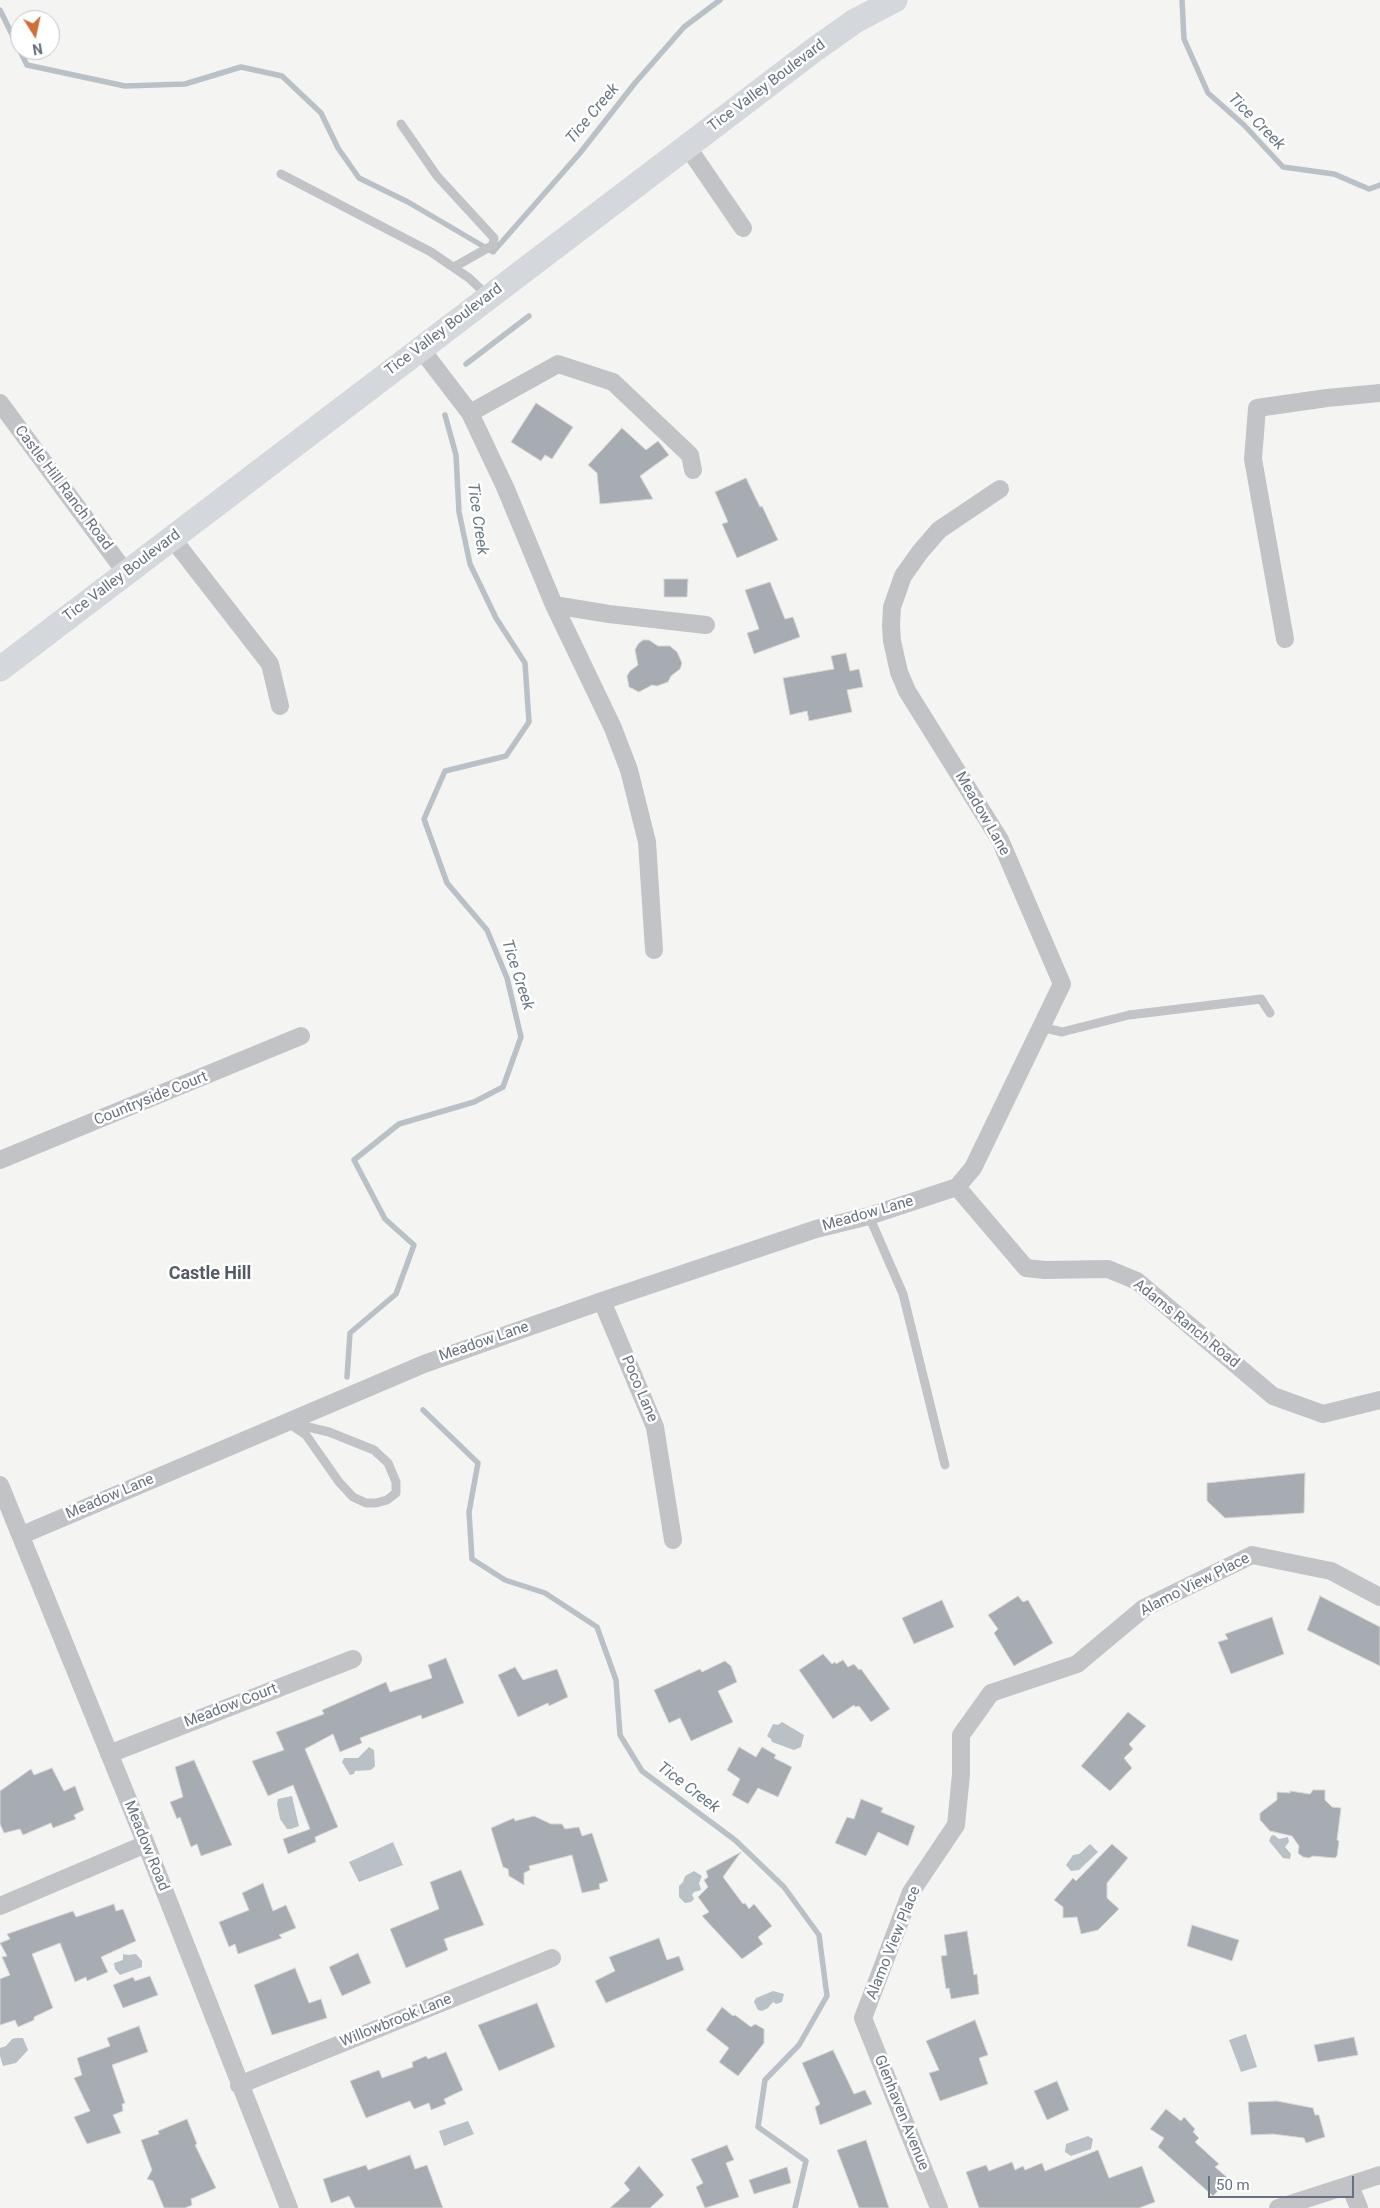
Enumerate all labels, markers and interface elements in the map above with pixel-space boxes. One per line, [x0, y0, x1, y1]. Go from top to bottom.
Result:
north arrow [10, 10, 60, 60]
street label: Tice Valley Boulevard [705, 36, 829, 136]
text: N [31, 40, 44, 58]
water label: Tice Creek [562, 80, 624, 148]
water label: Tice Creek [1223, 89, 1289, 155]
street label: Tice Valley Boulevard [382, 280, 506, 380]
street label: Castle Hill Ranch Road [10, 422, 116, 554]
water label: Tice Creek [462, 482, 492, 556]
street label: Tice Valley Boulevard [60, 526, 184, 626]
street label: Meadow Lane [951, 769, 1013, 859]
water label: Tice Creek [497, 937, 537, 1013]
street label: Countryside Court [92, 1068, 210, 1130]
street label: Meadow Lane [820, 1192, 916, 1236]
district label: Castle Hill [169, 1263, 251, 1285]
street label: Adams Ranch Road [1129, 1276, 1243, 1372]
street label: Meadow Lane [437, 1318, 531, 1366]
street label: Poco Lane [617, 1353, 661, 1425]
street label: Meadow Lane [63, 1470, 157, 1524]
street label: Alamo View Place [1137, 1550, 1253, 1620]
street label: Meadow Court [182, 1680, 280, 1732]
water label: Tice Creek [653, 1758, 723, 1818]
street label: Meadow Road [120, 1798, 172, 1894]
street label: Alamo View Place [863, 1884, 925, 2002]
street label: Willowbrook Lane [338, 1990, 454, 2052]
street label: Glenhaven Avenue [870, 2053, 932, 2173]
scale bar [1210, 2166, 1356, 2198]
text: 50 m [1216, 2176, 1250, 2194]

